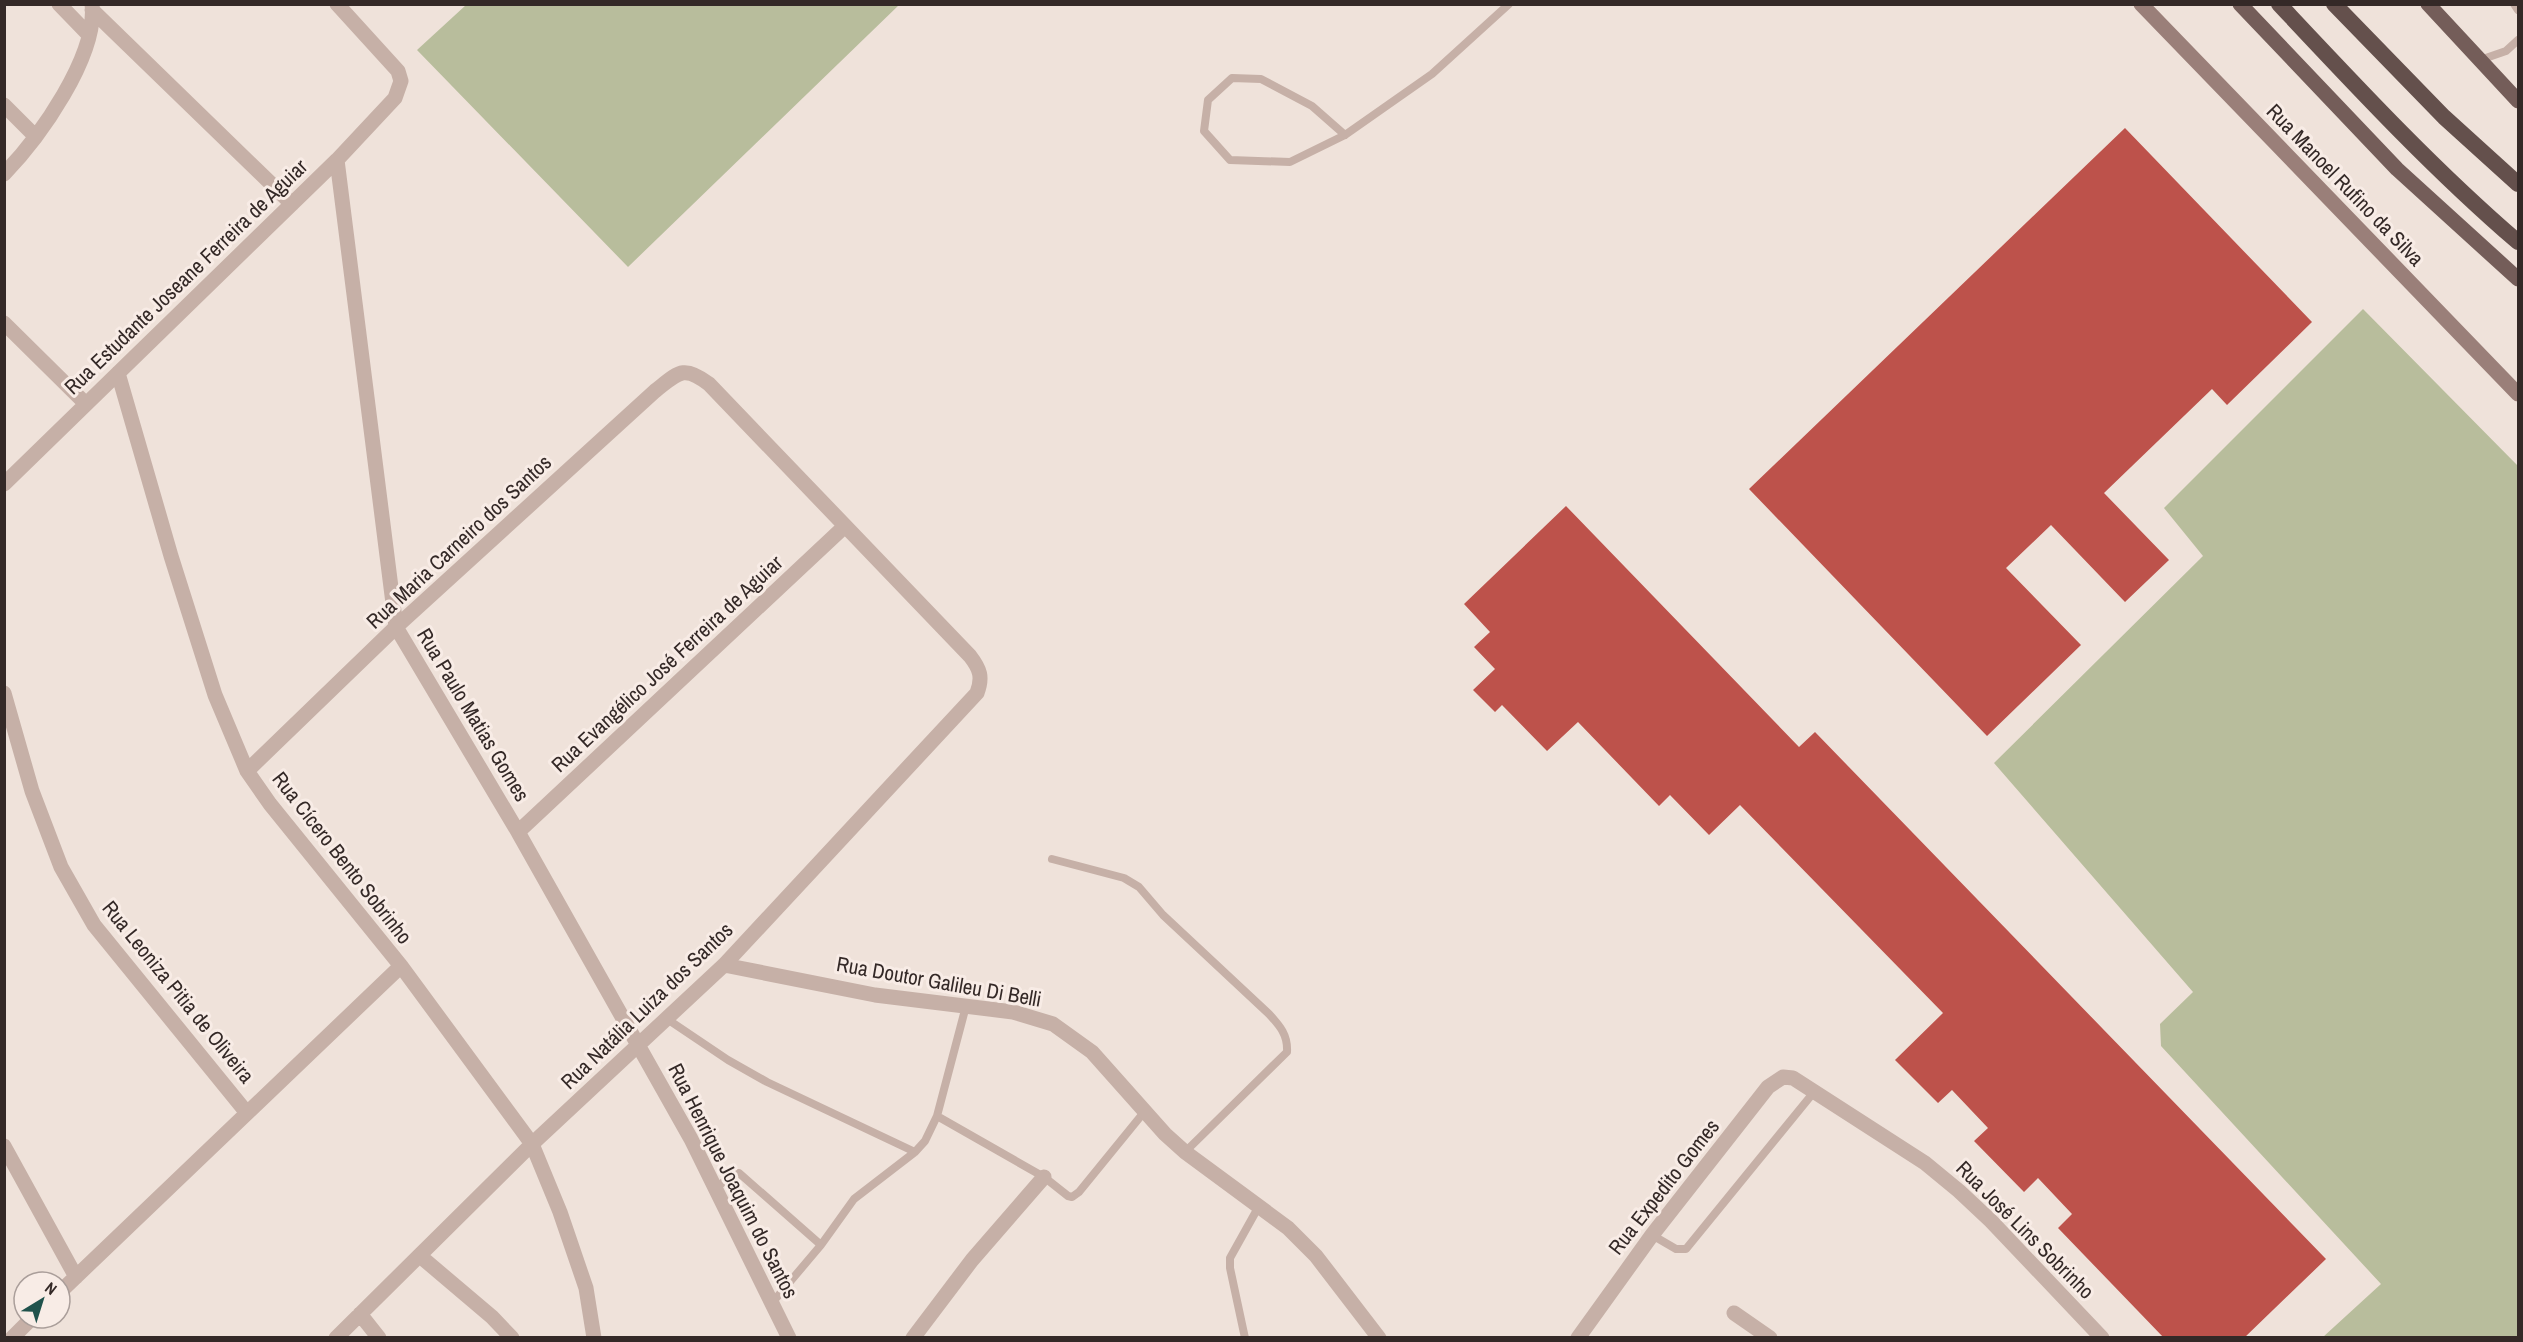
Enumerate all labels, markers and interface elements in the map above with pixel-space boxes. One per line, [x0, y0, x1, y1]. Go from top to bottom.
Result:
street label: Rua Manoel Rufino da Silva [2260, 97, 2431, 272]
street label: Rua Estudante Joseane Ferreira de Aguiar [58, 152, 314, 401]
street label: Rua Maria Carneiro dos Santos [360, 448, 557, 635]
street label: Rua Evangélico José Ferreira de Aguiar [545, 548, 789, 779]
street label: Rua Paulo Matias Gomes [410, 623, 537, 807]
street label: Rua Cícero Bento Sobrinho [266, 765, 419, 950]
street label: Rua Leoniza Pitia de Oliveira [96, 894, 261, 1089]
street label: Rua Natália Luiza dos Santos [554, 916, 739, 1096]
street label: Rua Doutor Galileu Di Belli [834, 949, 1044, 1014]
street label: Rua Henrique Joaquim do Santos [661, 1058, 805, 1303]
street label: Rua Expedito Gomes [1601, 1113, 1726, 1260]
street label: Rua José Lins Sobrinho [1950, 1154, 2101, 1305]
north arrow [12, 1270, 72, 1330]
text: N [41, 1277, 62, 1300]

